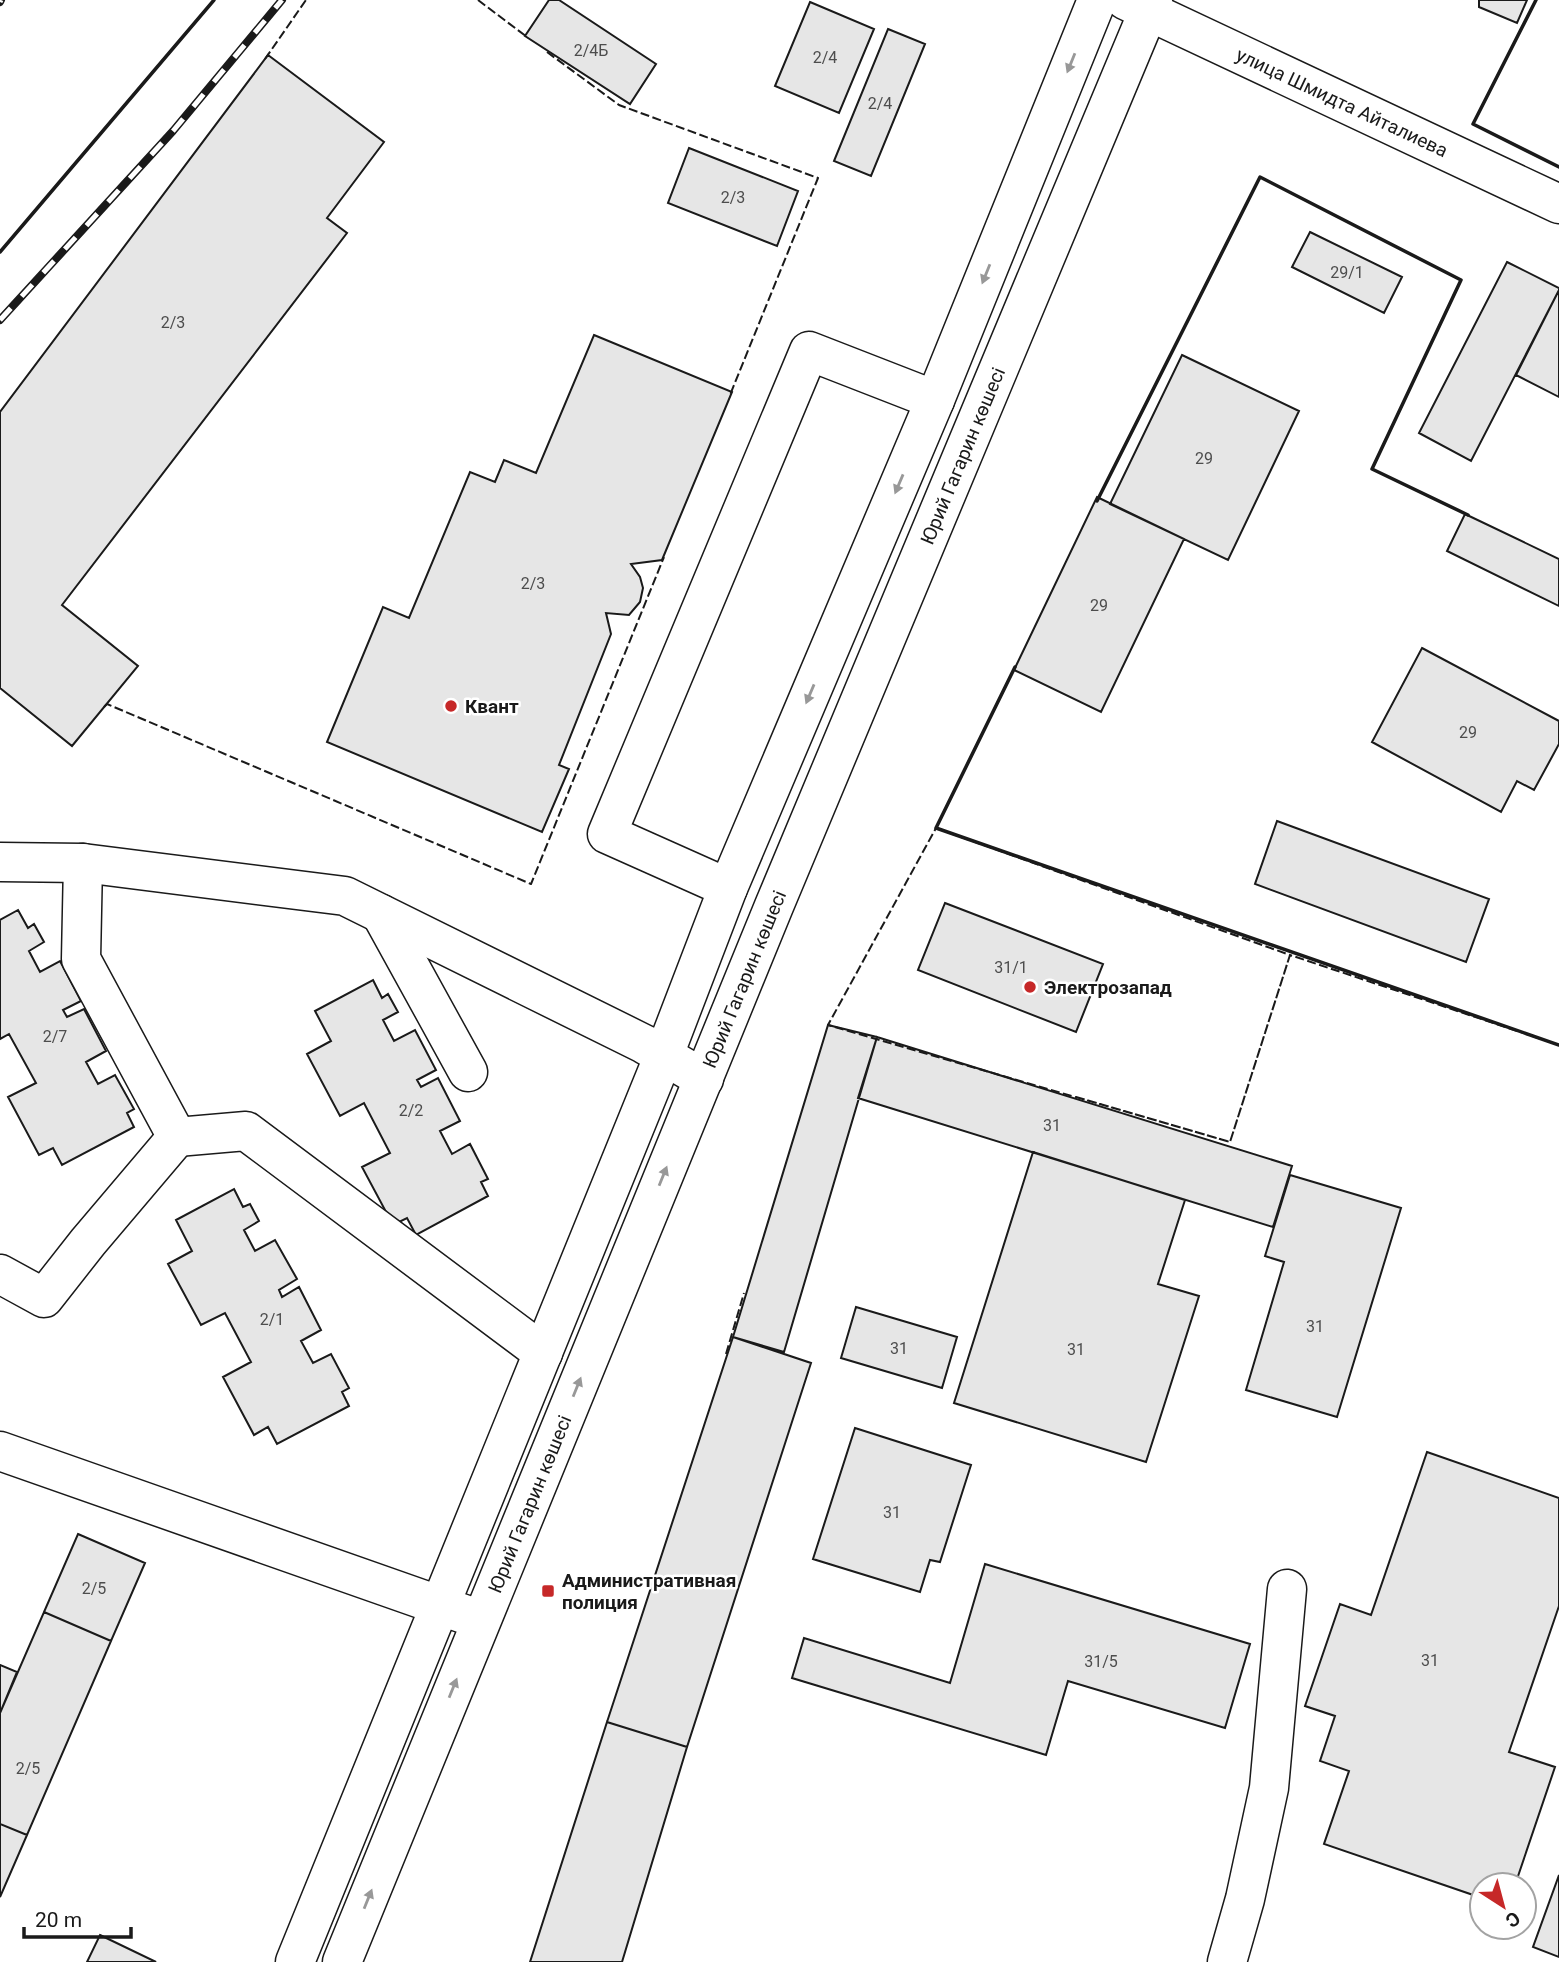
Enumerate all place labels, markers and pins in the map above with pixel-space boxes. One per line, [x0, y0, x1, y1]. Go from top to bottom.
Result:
place label: Квант [465, 695, 519, 718]
marker: Квант [443, 698, 459, 714]
place label: Электрозапад [1044, 976, 1172, 999]
marker: Электрозапад [1022, 979, 1038, 995]
place label: Административная полиция [562, 1569, 736, 1614]
marker: Административная полиция [540, 1583, 556, 1599]

